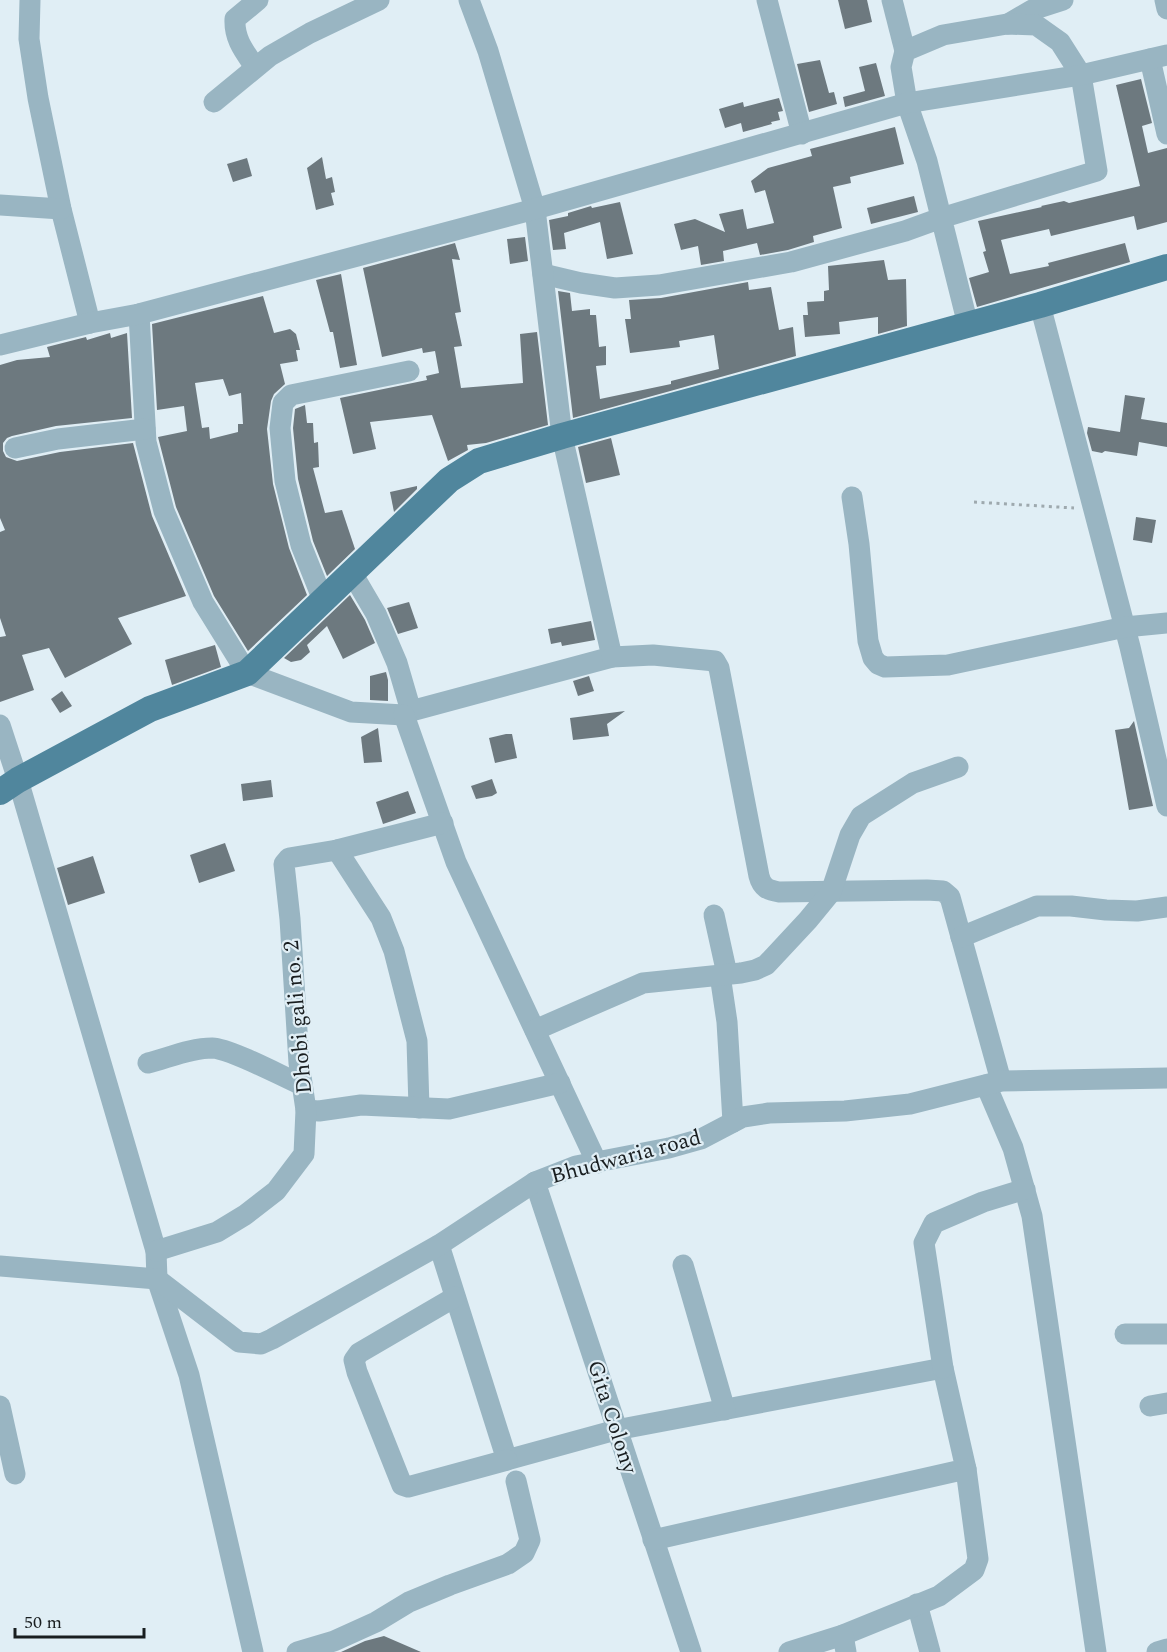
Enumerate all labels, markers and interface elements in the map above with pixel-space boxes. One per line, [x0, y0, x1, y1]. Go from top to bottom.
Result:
street label: Dhobi gali no. 2 [275, 939, 321, 1095]
street label: Bhudwaria road [547, 1121, 705, 1193]
street label: Gita Colony [578, 1356, 646, 1479]
scale bar [15, 1601, 144, 1639]
text: 50 m [24, 1609, 62, 1636]

